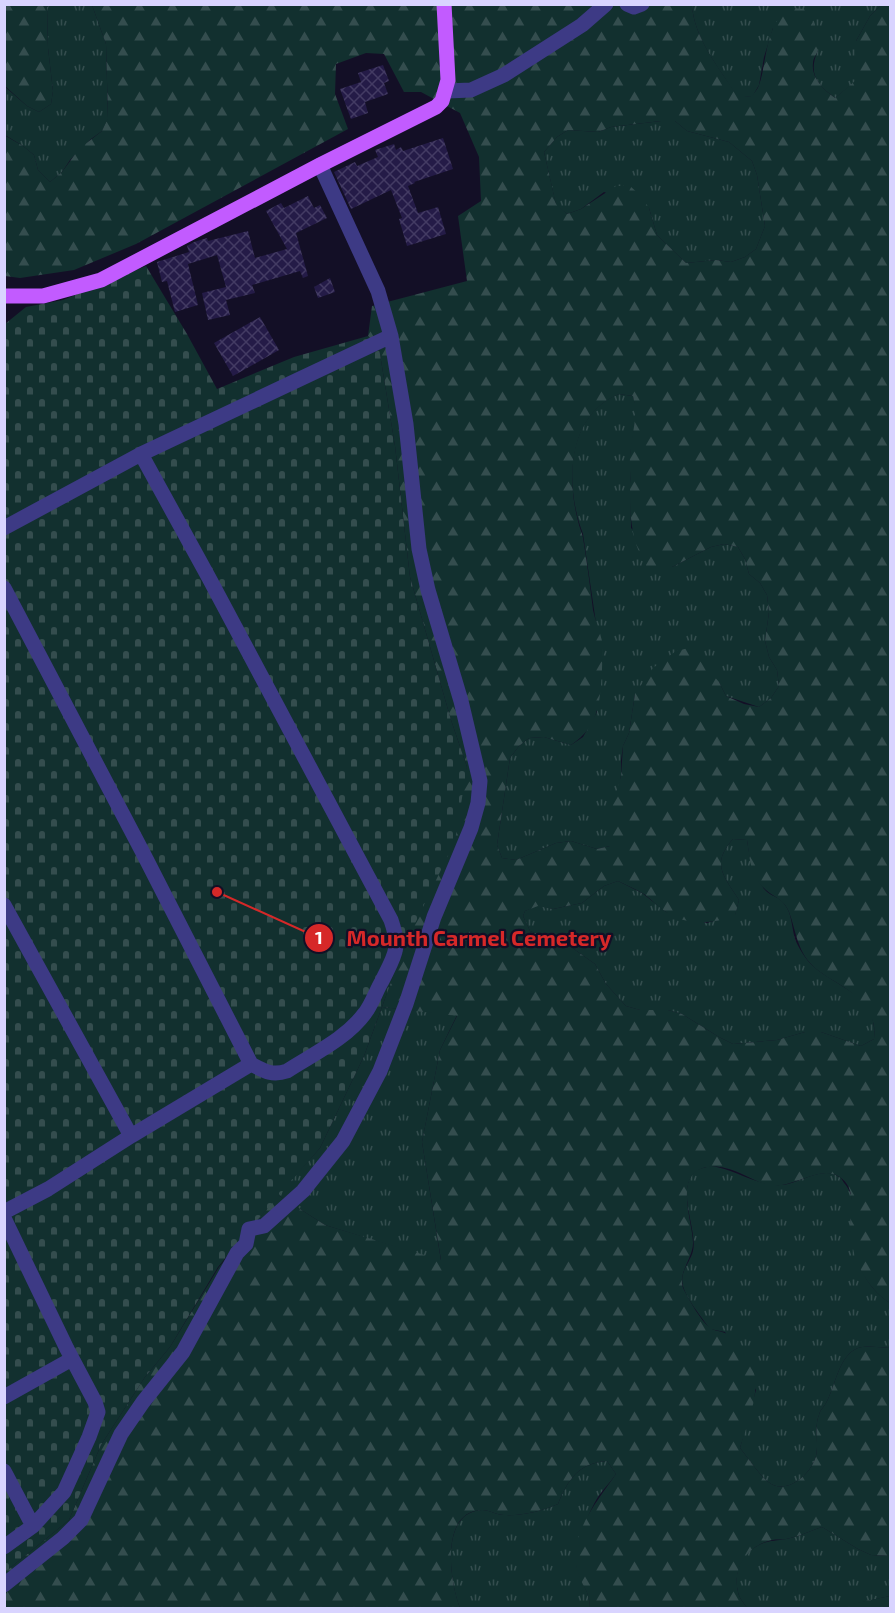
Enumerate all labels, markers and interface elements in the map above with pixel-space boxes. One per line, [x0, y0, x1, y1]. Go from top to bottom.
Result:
callout: Mounth Carmel Cemetery [304, 918, 624, 958]
text: Mounth Carmel Cemetery [347, 924, 612, 951]
text: 1 [315, 926, 323, 948]

